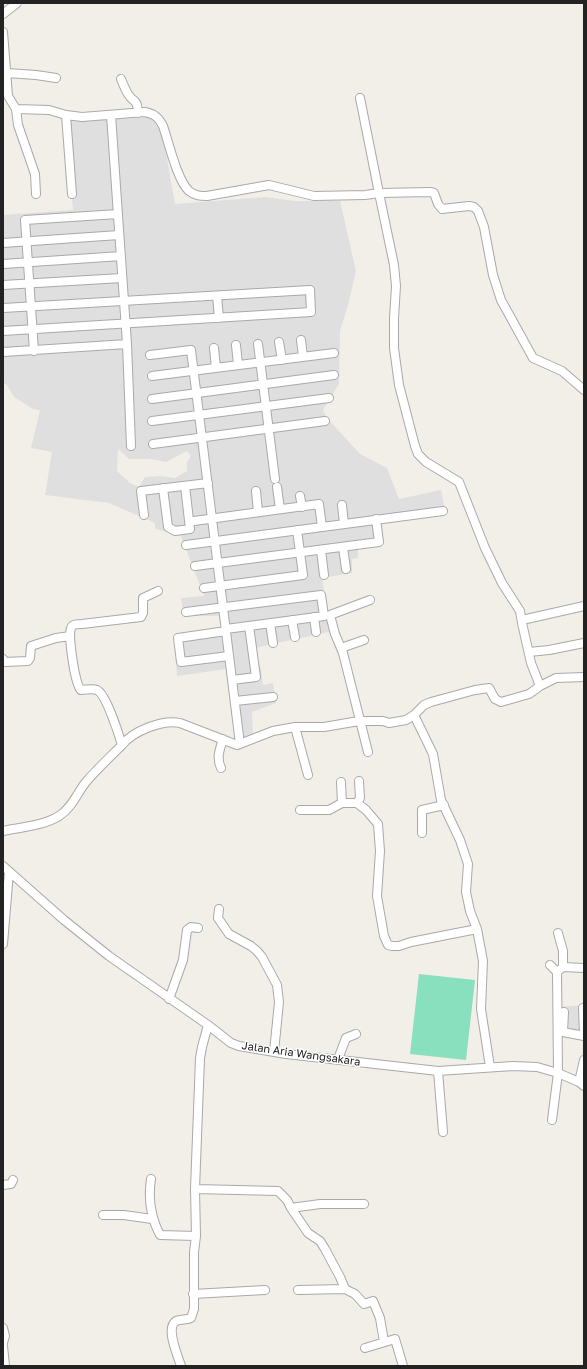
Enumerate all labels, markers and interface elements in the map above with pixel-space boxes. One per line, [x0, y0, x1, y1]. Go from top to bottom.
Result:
street label: Jalan Aria Wangsakara [241, 1039, 361, 1069]

